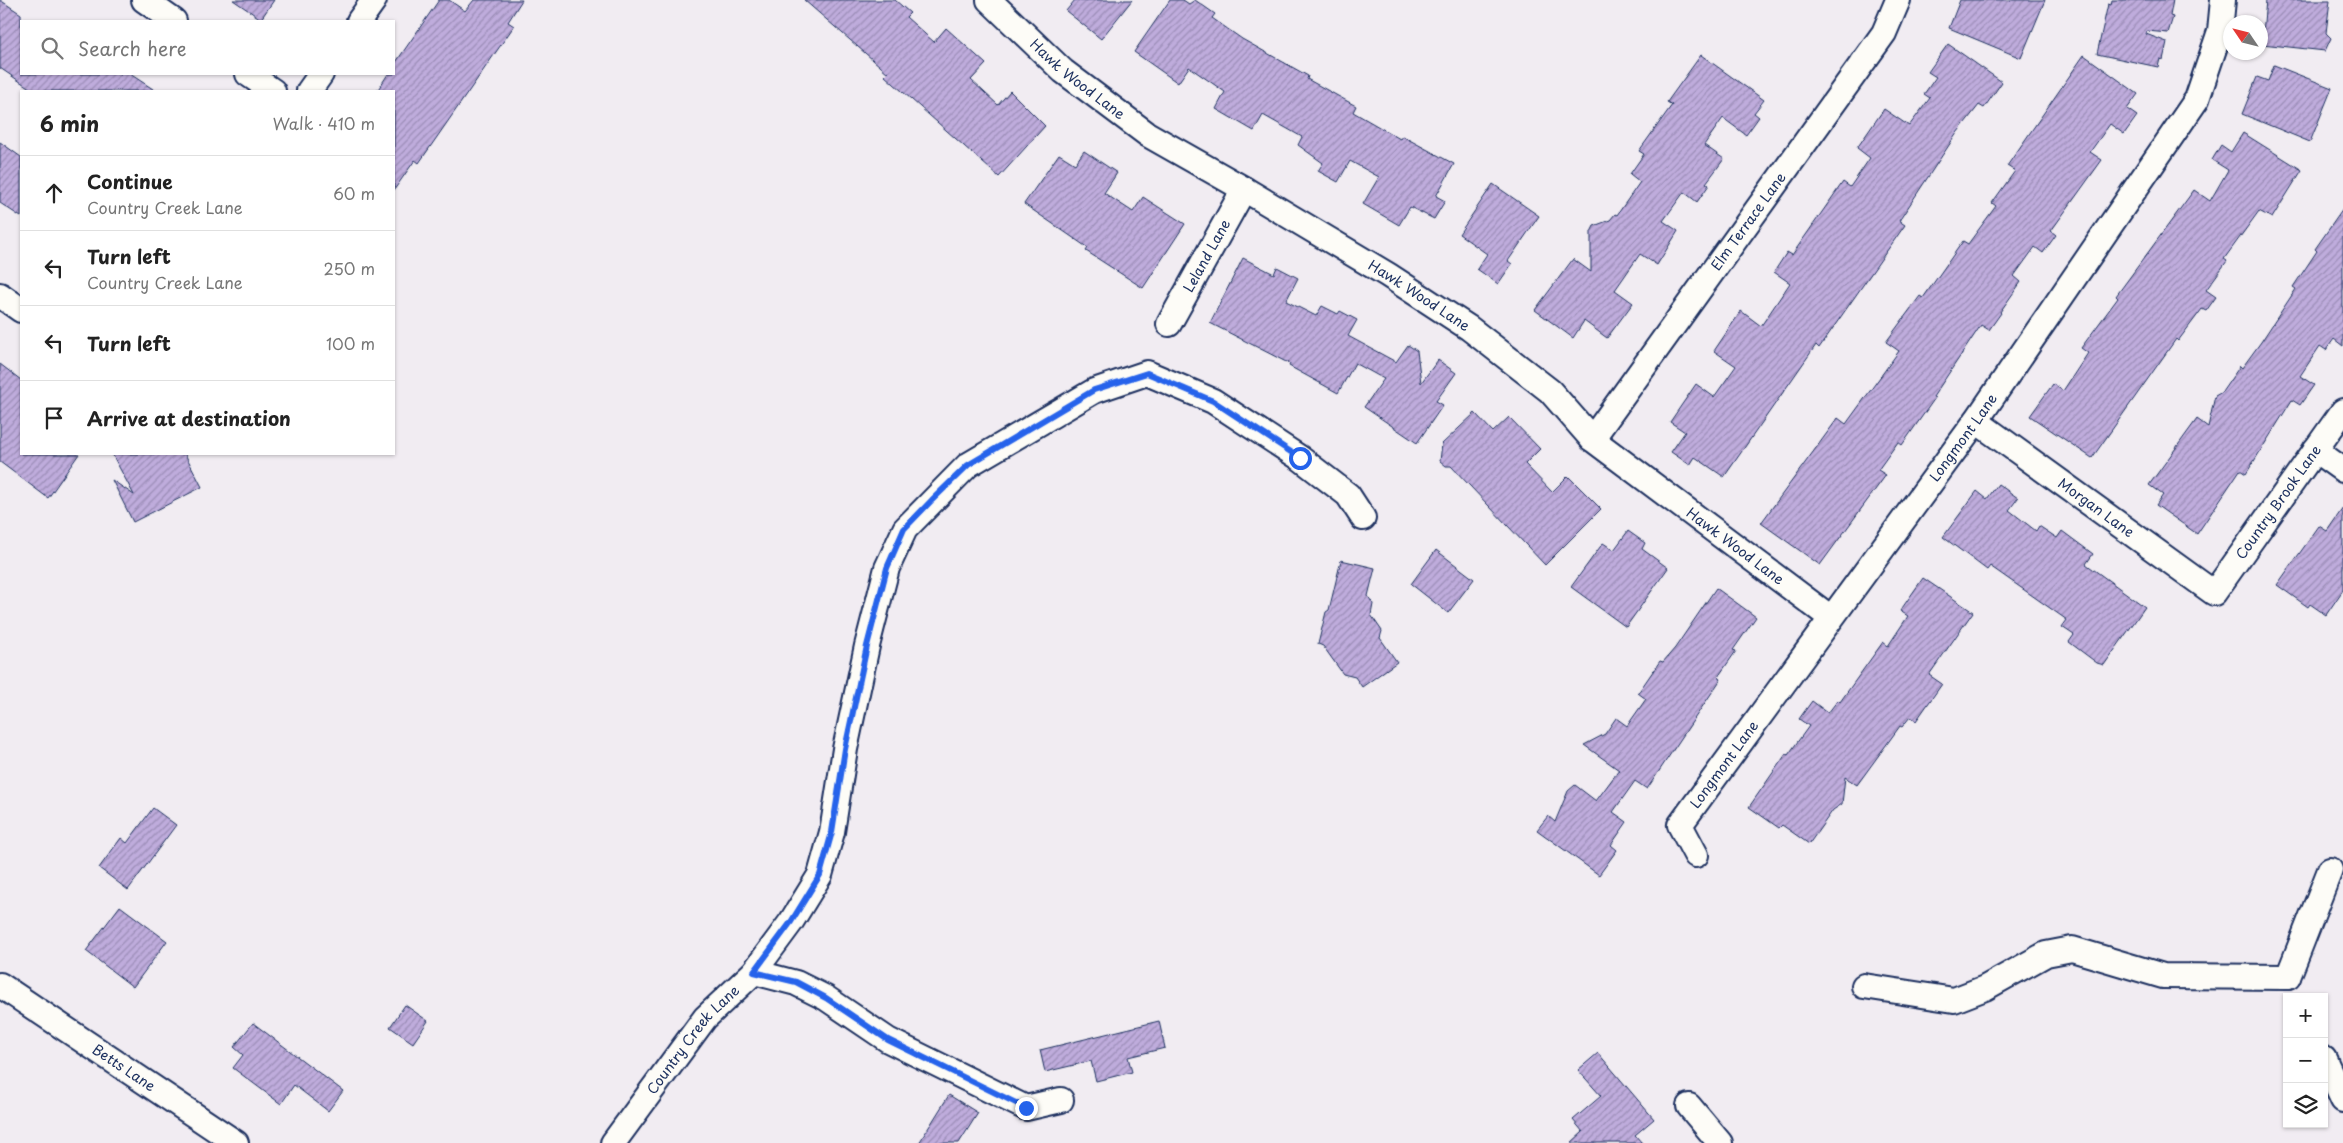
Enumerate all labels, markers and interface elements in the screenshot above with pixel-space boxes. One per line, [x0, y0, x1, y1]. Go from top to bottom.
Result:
north arrow [2223, 15, 2268, 60]
search box [20, 20, 395, 75]
icon: search [38, 34, 66, 62]
text: Search here [78, 34, 187, 62]
street label: Hawk Wood Lane [1026, 34, 1130, 124]
text: 6 min [40, 107, 99, 139]
text: Walk · 410 m [273, 111, 375, 135]
text: Continue [87, 167, 173, 195]
street label: Elm Terrace Lane [1705, 168, 1791, 275]
icon: ahead [40, 179, 68, 207]
text: 60 m [333, 181, 375, 205]
text: Country Creek Lane [87, 195, 243, 219]
street label: Leland Lane [1178, 215, 1235, 296]
text: Turn left [87, 242, 171, 270]
icon: left [40, 254, 68, 282]
street label: Hawk Wood Lane [1364, 255, 1474, 336]
text: 250 m [324, 256, 375, 280]
text: Country Creek Lane [87, 270, 243, 294]
icon: left [40, 329, 68, 357]
text: Turn left [87, 329, 171, 357]
text: 100 m [326, 331, 375, 355]
street label: Longmont Lane [1924, 389, 2002, 486]
icon: arrive [40, 404, 68, 432]
text: Arrive at destination [87, 404, 291, 432]
street label: Country Brook Lane [2230, 440, 2326, 563]
route start [1289, 447, 1312, 470]
street label: Morgan Lane [2054, 473, 2139, 542]
street label: Hawk Wood Lane [1682, 502, 1789, 590]
street label: Longmont Lane [1685, 716, 1763, 812]
street label: Country Creek Lane [641, 980, 744, 1098]
map controls [2283, 993, 2328, 1128]
button: + [2283, 993, 2328, 1038]
button: − [2283, 1038, 2328, 1083]
street label: Betts Lane [88, 1039, 160, 1096]
button: layers [2283, 1083, 2328, 1128]
route end [1015, 1097, 1038, 1120]

